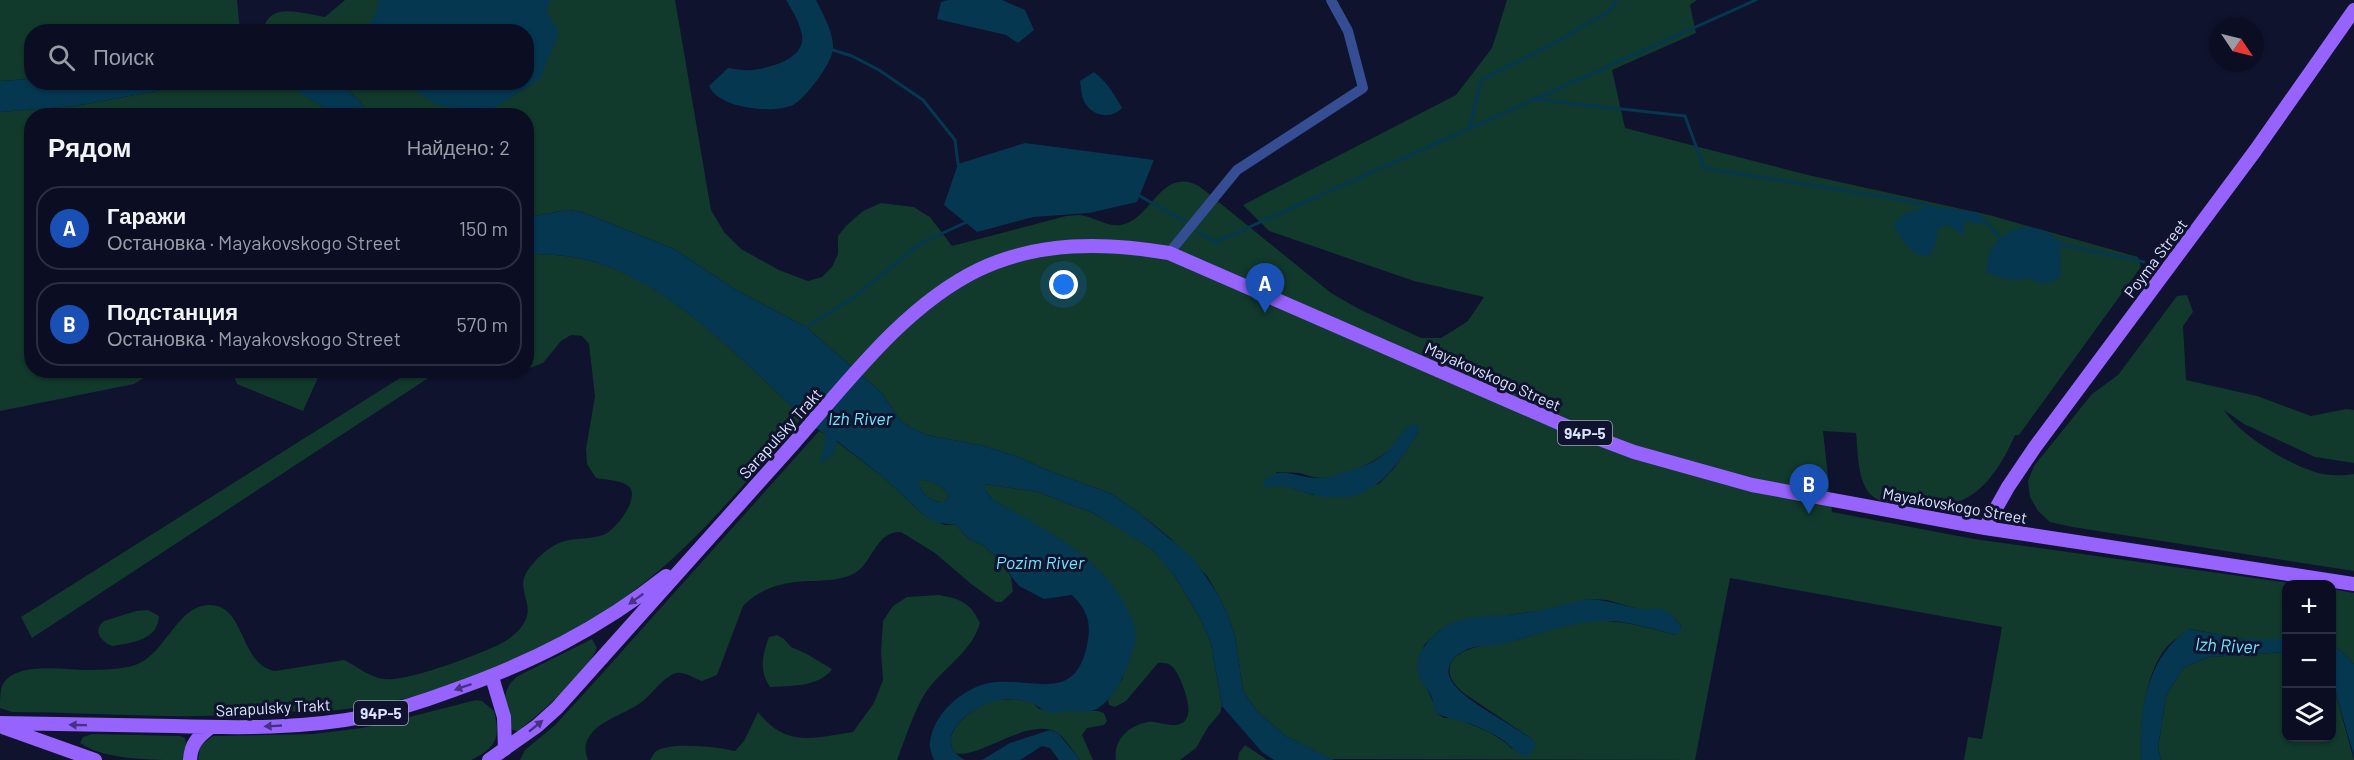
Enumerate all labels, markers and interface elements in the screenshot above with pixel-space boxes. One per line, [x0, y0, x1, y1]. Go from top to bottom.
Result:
north arrow [2210, 18, 2264, 72]
search box [24, 24, 534, 90]
icon: search [45, 41, 78, 74]
text: Поиск [93, 43, 154, 69]
text: Рядом [48, 131, 131, 162]
text: Найдено: 2 [407, 135, 510, 159]
text: Гаражи [107, 202, 186, 228]
street label: Poyma Street [2119, 215, 2191, 301]
text: A [63, 216, 76, 240]
text: 150 m [459, 216, 508, 240]
text: Остановка · Mayakovskogo Street [107, 230, 401, 254]
pin: A [1246, 264, 1284, 313]
your location [1049, 270, 1078, 299]
text: Подстанция [107, 298, 238, 324]
text: B [63, 312, 76, 336]
text: 570 m [456, 312, 508, 336]
text: Остановка · Mayakovskogo Street [107, 326, 401, 350]
street label: Mayakovskogo Street [1422, 338, 1564, 414]
street label: Sarapulsky Trakt [734, 384, 826, 482]
water label: Izh River [828, 407, 893, 429]
road number: 94Р-5 [1558, 421, 1612, 445]
pin: B [1790, 464, 1828, 514]
street label: Mayakovskogo Street [1881, 483, 2029, 527]
water label: Pozim River [996, 551, 1085, 573]
map controls [2282, 580, 2336, 742]
button: + [2282, 580, 2336, 634]
one-way arrow [628, 593, 644, 605]
water label: Izh River [2194, 632, 2260, 658]
button: − [2282, 634, 2336, 688]
one-way arrow [454, 683, 472, 693]
button: layers [2282, 688, 2336, 742]
street label: Sarapulsky Trakt [215, 695, 331, 719]
road number: 94Р-5 [354, 701, 408, 725]
one-way arrow [528, 719, 544, 732]
one-way arrow [68, 720, 87, 730]
one-way arrow [263, 721, 282, 731]

